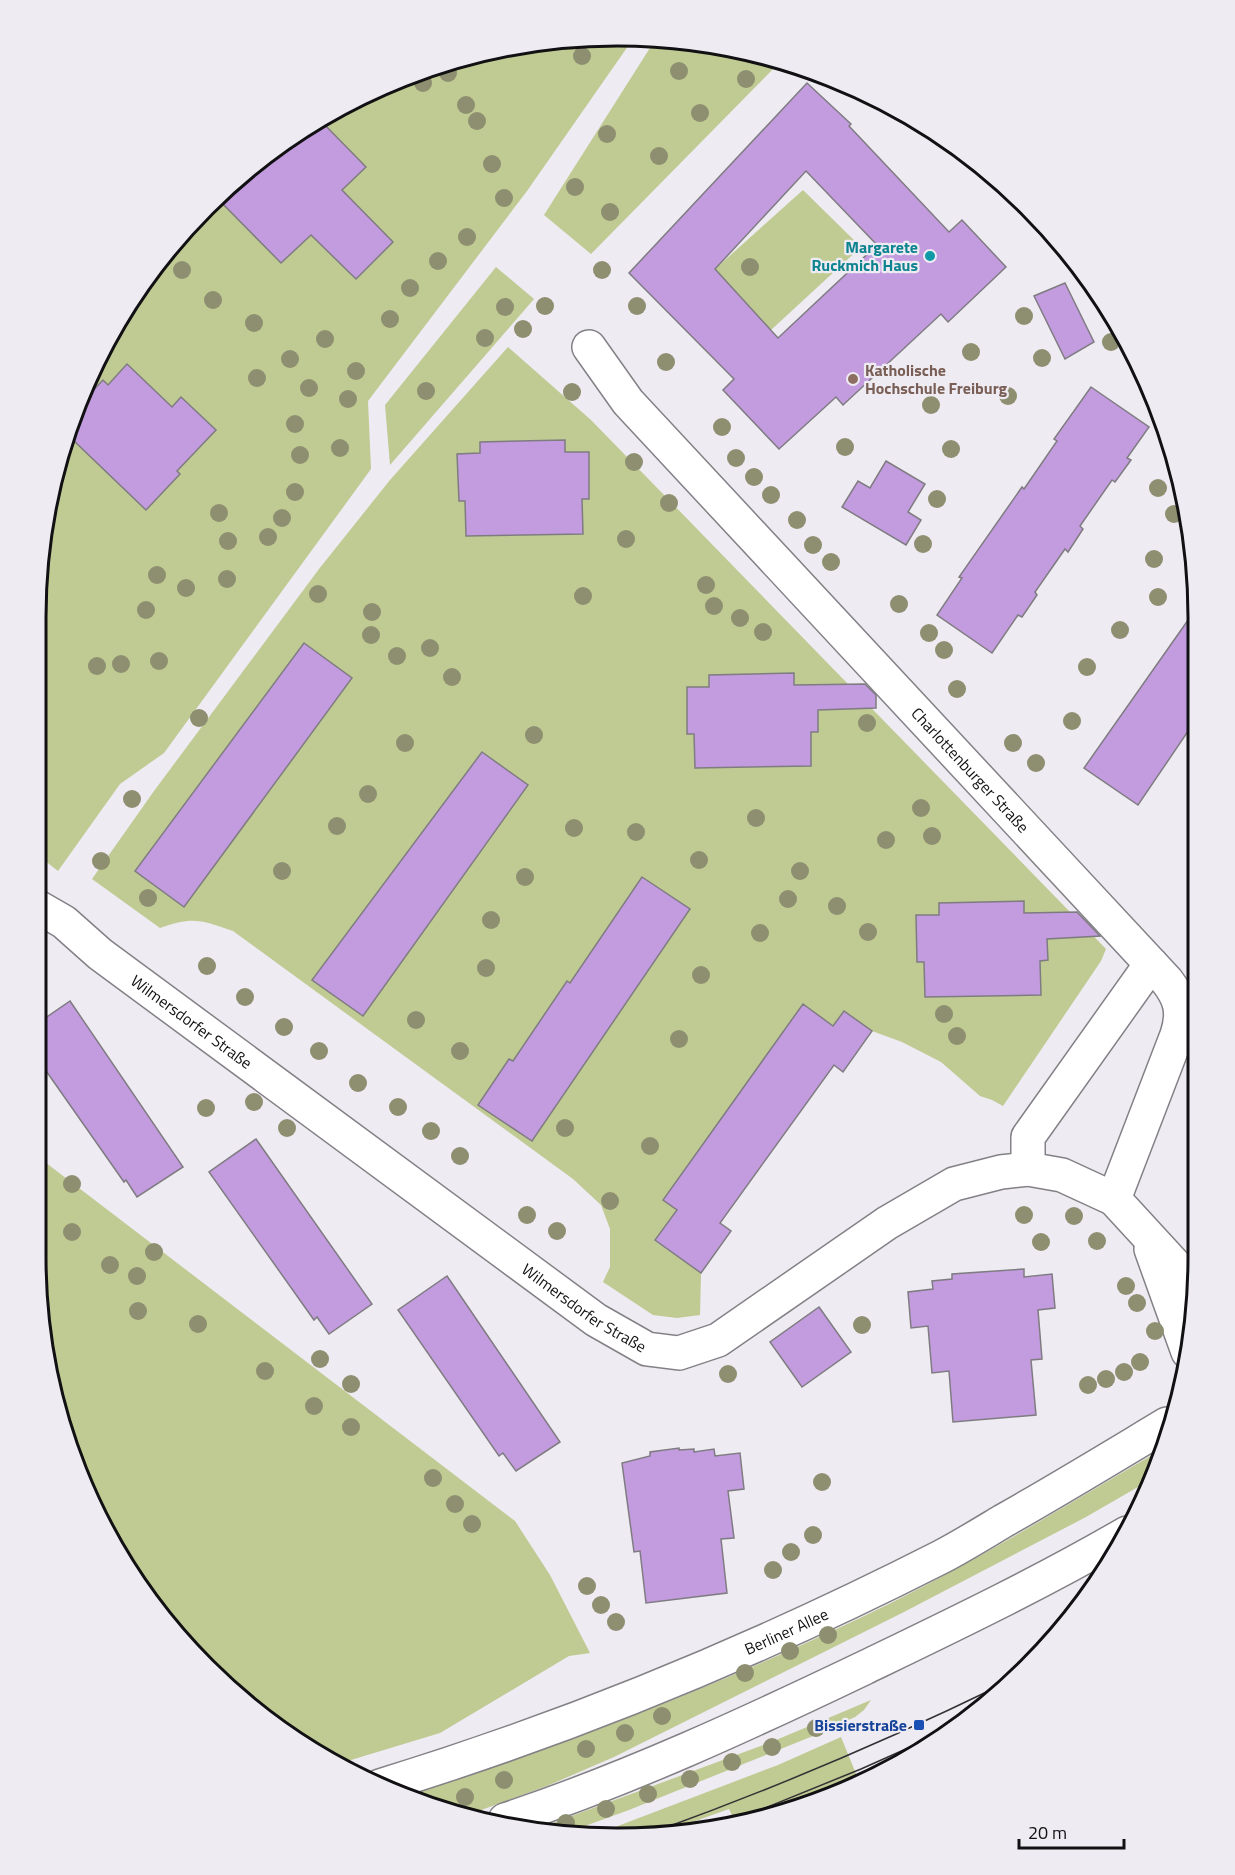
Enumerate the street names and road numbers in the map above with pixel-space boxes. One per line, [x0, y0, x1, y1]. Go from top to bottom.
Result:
street label: Charlottenburger Straße [906, 702, 1035, 838]
street label: Wilmersdorfer Straße [126, 969, 257, 1074]
street label: Wilmersdorfer Straße [517, 1257, 651, 1358]
street label: Berliner Allee [741, 1602, 832, 1661]

